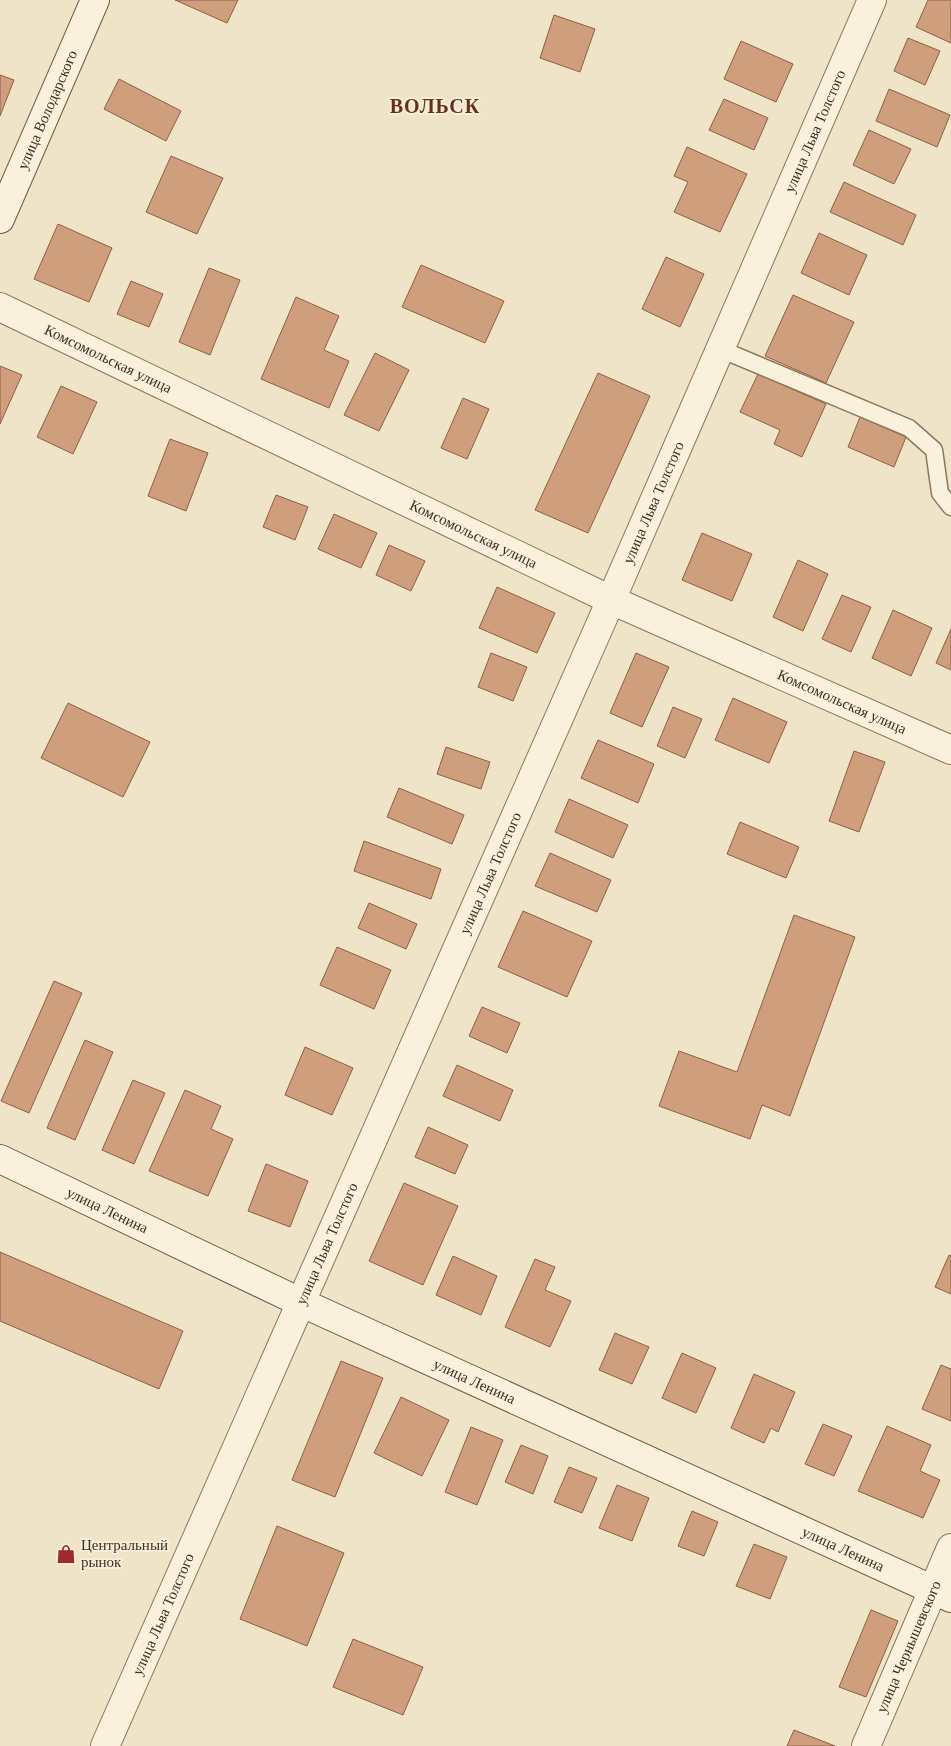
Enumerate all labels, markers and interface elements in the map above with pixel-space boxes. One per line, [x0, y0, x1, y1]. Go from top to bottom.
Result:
street label: улица Володарского [14, 48, 80, 172]
street label: улица Льва Толстого [781, 68, 849, 195]
district label: ВОЛЬСК [390, 95, 480, 117]
street label: Комсомольская улица [42, 322, 175, 396]
street label: улица Льва Толстого [620, 439, 687, 566]
street label: Комсомольская улица [407, 497, 540, 571]
street label: Комсомольская улица [775, 666, 909, 737]
street label: улица Льва Толстого [456, 810, 524, 937]
street label: улица Льва Толстого [293, 1180, 361, 1307]
street label: улица Ленина [64, 1184, 151, 1237]
street label: улица Ленина [431, 1356, 518, 1407]
street label: улица Ленина [800, 1523, 887, 1575]
place label: Центральный рынок [81, 1537, 168, 1570]
shop icon: Центральный рынок [55, 1543, 77, 1565]
street label: улица Льва Толстого [129, 1551, 197, 1678]
street label: улица Чернышевского [873, 1578, 944, 1715]

